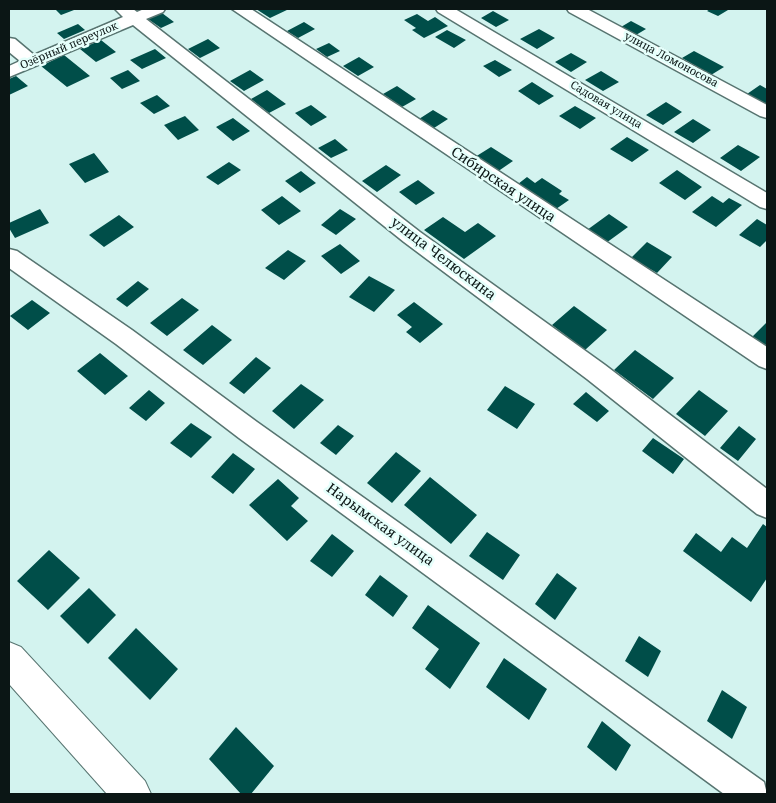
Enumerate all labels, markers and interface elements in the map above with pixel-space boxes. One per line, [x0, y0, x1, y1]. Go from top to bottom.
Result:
street label: Озёрный переулок [18, 19, 120, 73]
street label: улица Ломоносова [622, 30, 720, 90]
street label: Садовая улица [568, 78, 644, 132]
street label: Сибирская улица [448, 144, 558, 226]
street label: улица Челюскина [387, 214, 499, 304]
street label: Нарымская улица [323, 480, 437, 570]

